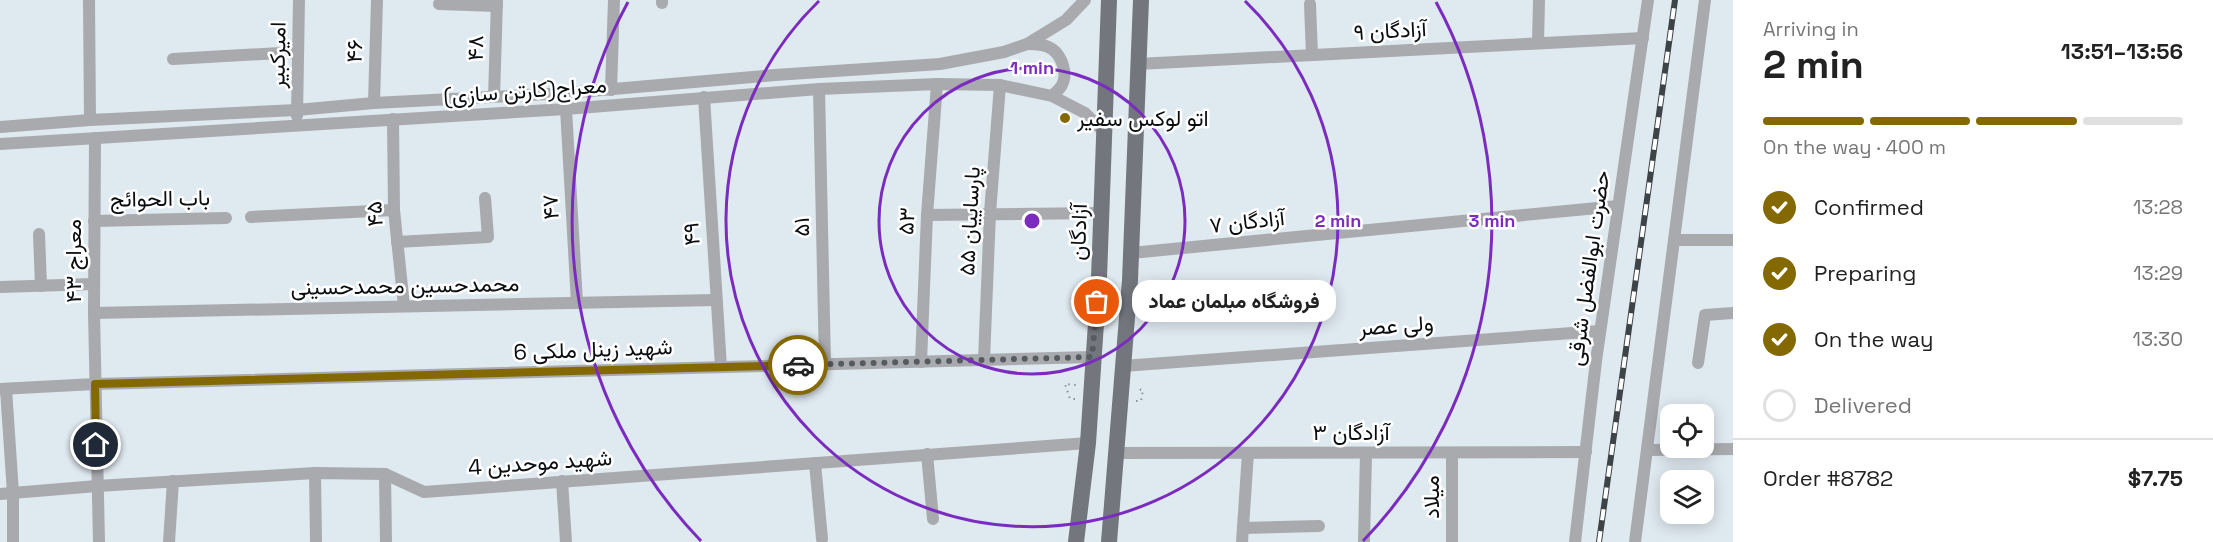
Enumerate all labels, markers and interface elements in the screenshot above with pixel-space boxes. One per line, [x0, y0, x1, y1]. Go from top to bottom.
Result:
street label: ۹ آزادگان [1353, 14, 1429, 46]
text: Arriving in [1763, 16, 1859, 42]
street label: امیرکبیر [262, 21, 292, 90]
street label: ۴۸ [461, 35, 489, 61]
text: 13:51–13:56 [2061, 37, 2183, 65]
street label: ۴۶ [340, 39, 368, 63]
text: 2 min [1763, 40, 1864, 89]
text: 1 min [1010, 56, 1054, 79]
street label: معراج(کارتن سازی) [442, 70, 608, 111]
place label: اتو لوکس سفیر [1076, 104, 1209, 132]
marker: اتو لوکس سفیر [1058, 111, 1072, 125]
text: On the way · 400 m [1763, 134, 1946, 160]
street label: پارساییان ۵۵ [952, 166, 987, 276]
street label: حضرت ابوالفضل شرقی [1560, 168, 1616, 368]
street label: باب الحوائج [110, 183, 210, 214]
icon: check [1763, 191, 1796, 224]
street label: ۴۷ [535, 193, 565, 220]
text: Confirmed [1814, 193, 1924, 221]
text: 13:28 [2133, 194, 2183, 220]
street label: ۴۵ [359, 201, 389, 227]
street label: آزادگان [1063, 201, 1093, 261]
street label: ۷ آزادگان [1208, 203, 1288, 239]
street label: ۵۳ [891, 207, 921, 235]
text: 2 min [1315, 209, 1361, 232]
text: 3 min [1469, 209, 1515, 232]
centre of rings [1022, 211, 1042, 231]
street label: ۵۱ [787, 217, 815, 237]
street label: معراج ۴۳ [59, 219, 88, 303]
street label: ۴۹ [676, 221, 706, 247]
icon: check [1763, 257, 1796, 290]
text: Preparing [1814, 259, 1916, 287]
text: 13:29 [2133, 260, 2183, 286]
street label: محمدحسین محمدحسینی [290, 269, 520, 301]
pin [1071, 276, 1122, 327]
callout: فروشگاه مبلمان عماد [1133, 281, 1337, 323]
icon: bag [1080, 285, 1113, 318]
text: فروشگاه مبلمان عماد [1148, 288, 1320, 314]
street label: ولی عصر [1357, 308, 1434, 342]
icon: check [1763, 323, 1796, 356]
text: On the way [1814, 325, 1933, 353]
text: 13:30 [2133, 326, 2183, 352]
street label: 6 شهید زینل ملکی [513, 332, 673, 366]
courier [768, 335, 828, 395]
icon: car [782, 349, 815, 382]
text: Delivered [1814, 391, 1912, 419]
map controls [1660, 404, 1714, 524]
button: locate [1660, 404, 1714, 458]
street label: ۳ آزادگان [1312, 418, 1391, 446]
pin [70, 419, 121, 470]
icon: home [79, 428, 112, 461]
street label: 4 شهید موحدین [467, 443, 613, 481]
text: Order #8782 [1763, 464, 1893, 492]
text: $7.75 [2128, 464, 2183, 492]
button: layers [1660, 470, 1714, 524]
street label: میلاد [1417, 475, 1445, 519]

